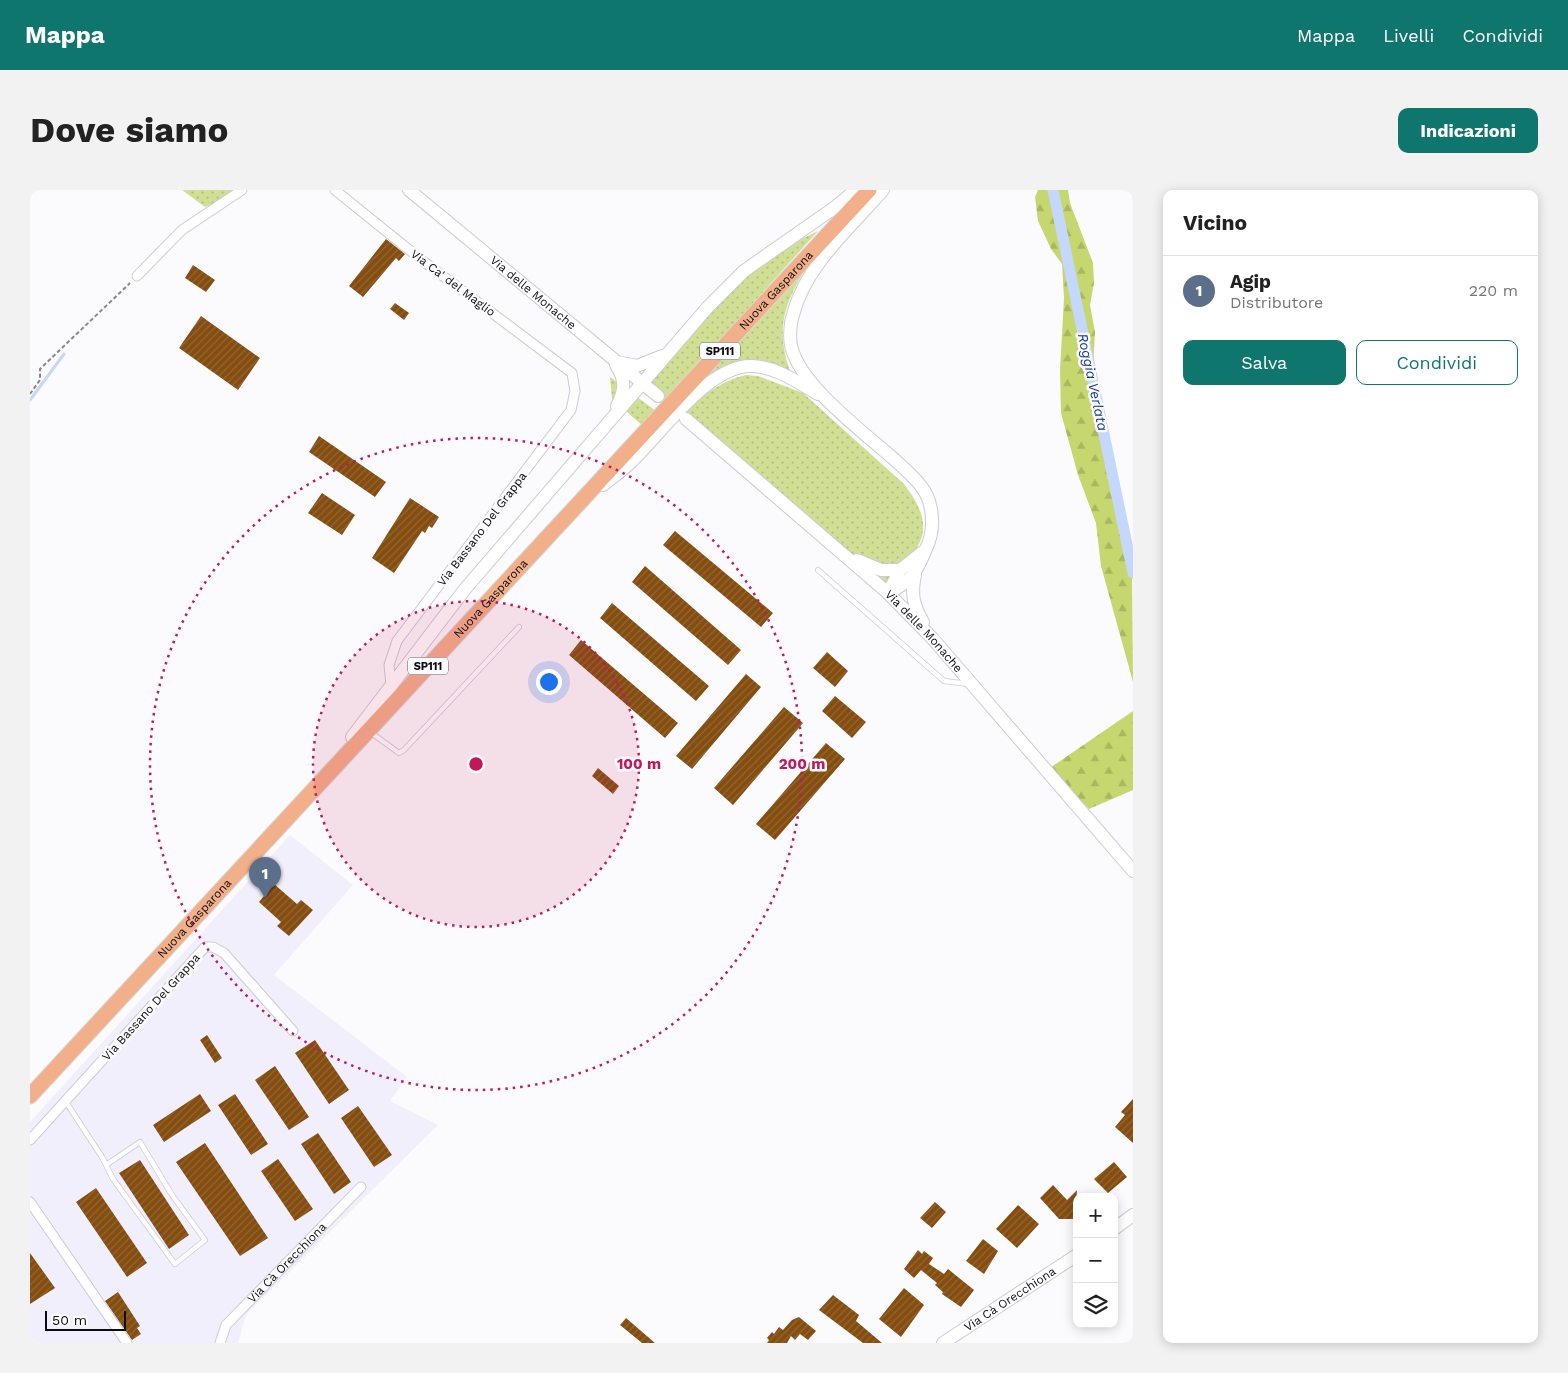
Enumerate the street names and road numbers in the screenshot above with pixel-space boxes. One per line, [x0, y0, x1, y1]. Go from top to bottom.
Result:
street label: Via Ca' del Maglio [408, 247, 498, 319]
street label: Nuova Gasparona [736, 248, 816, 333]
street label: Via delle Monache [487, 253, 579, 332]
road number: SP111 [700, 343, 740, 360]
street label: Via Bassano Del Grappa [434, 469, 530, 589]
street label: Nuova Gasparona [451, 556, 531, 641]
street label: Via delle Monache [882, 587, 966, 675]
road number: SP111 [408, 658, 448, 674]
street label: Nuova Gasparona [155, 876, 234, 961]
street label: Via Bassano Del Grappa [99, 950, 203, 1063]
street label: Via Cà Orecchiona [245, 1220, 329, 1306]
street label: Via Cà Orecchiona [961, 1264, 1058, 1334]

